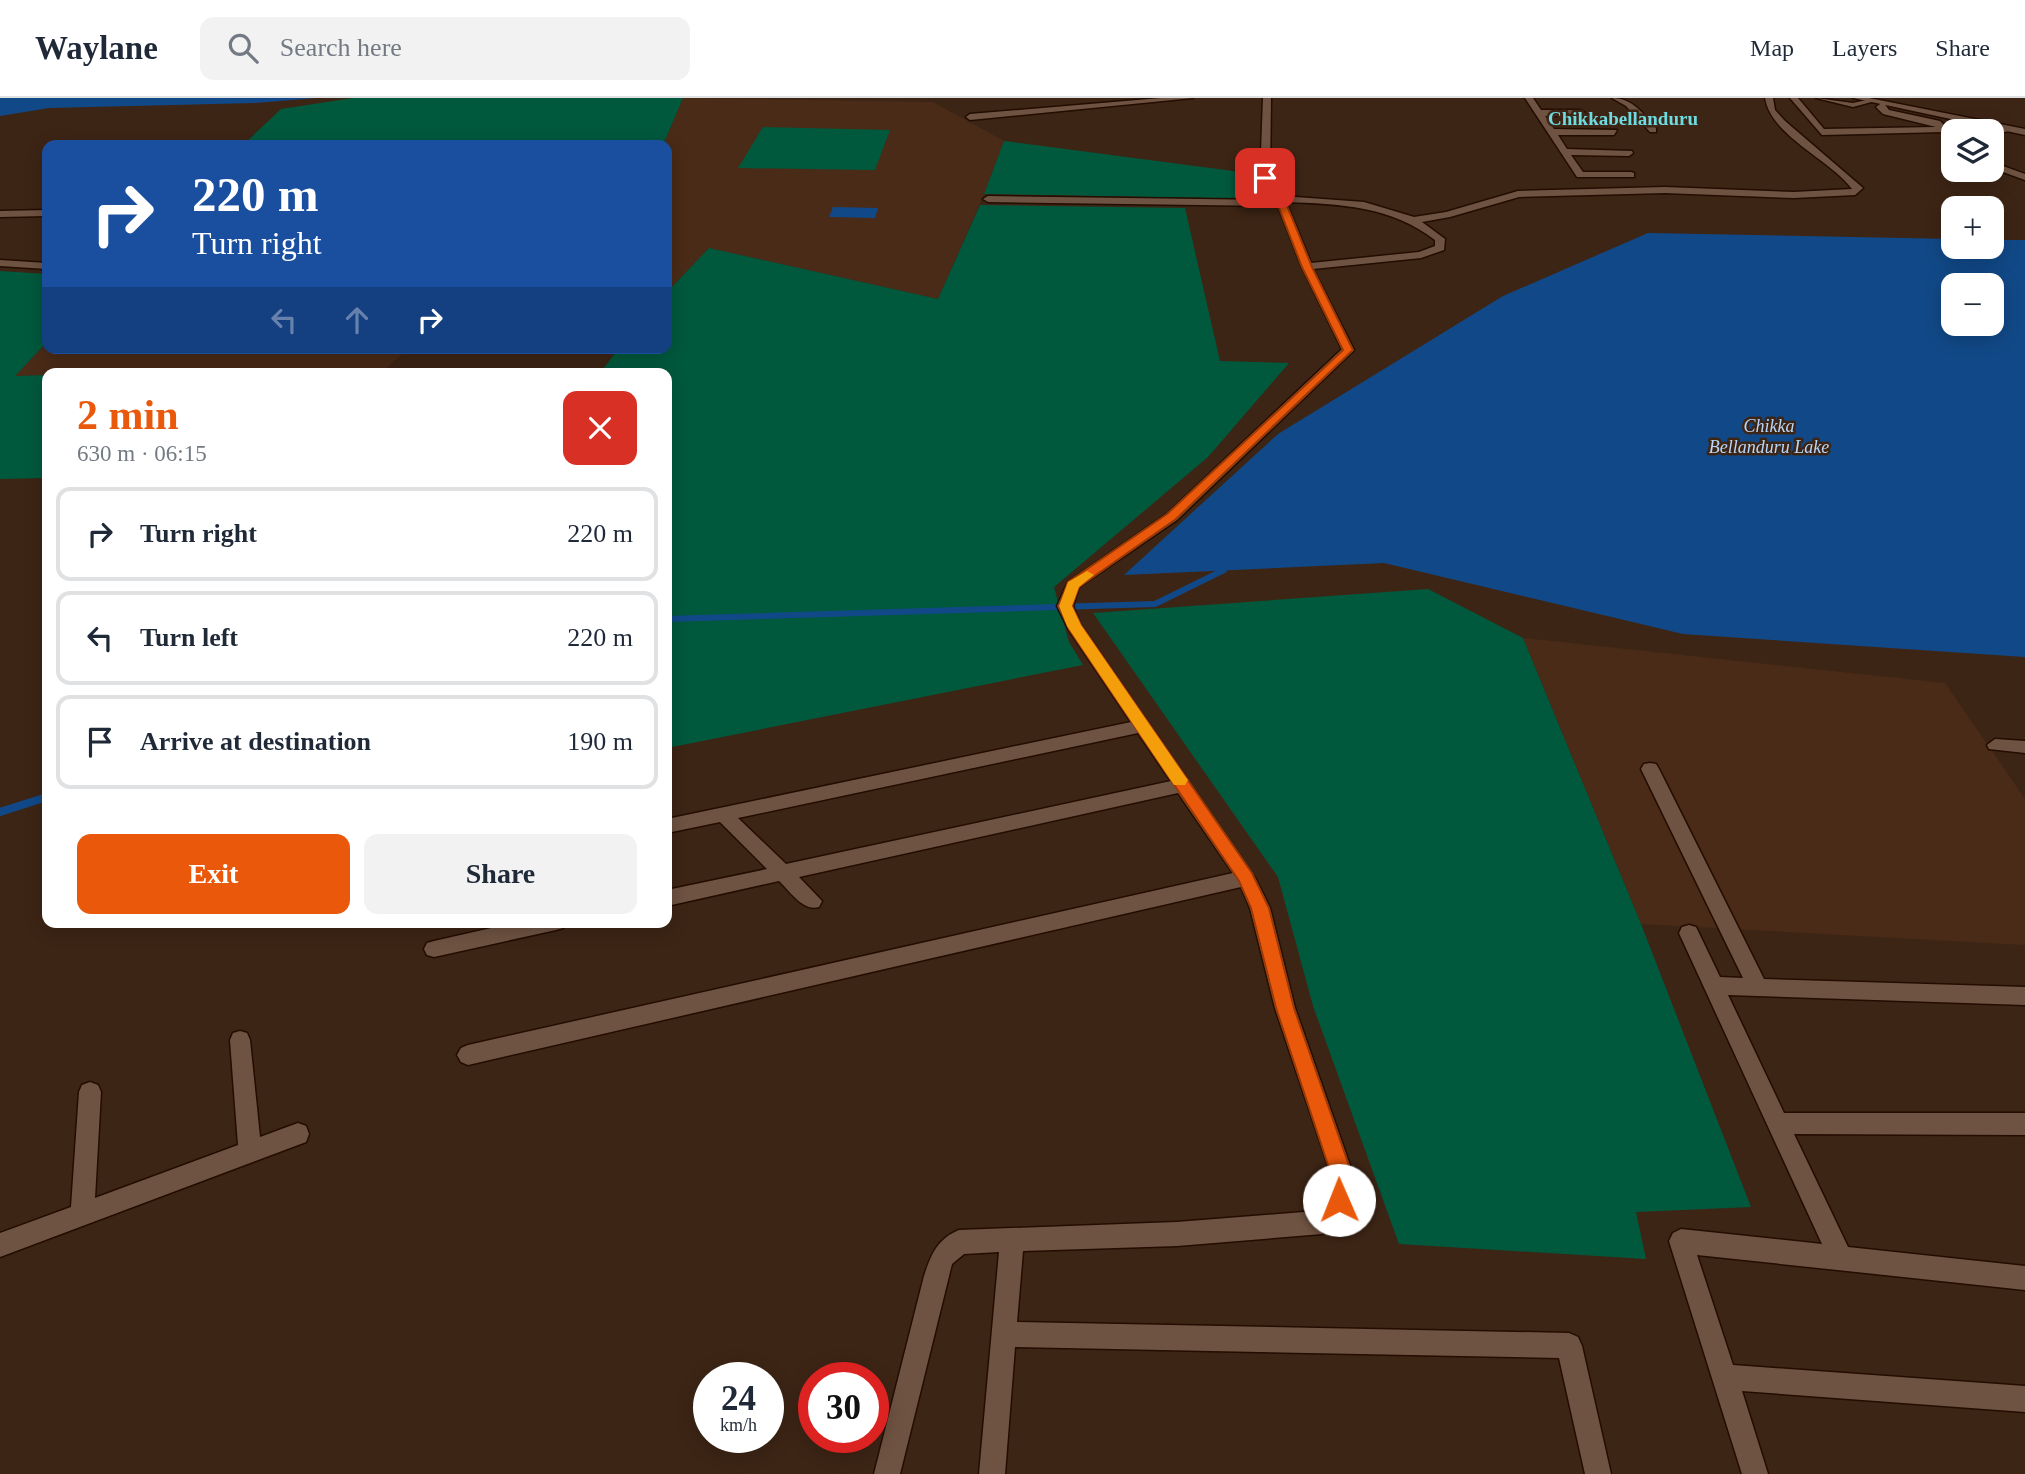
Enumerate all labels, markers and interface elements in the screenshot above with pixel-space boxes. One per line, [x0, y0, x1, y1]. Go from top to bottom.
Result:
search box [200, 17, 690, 80]
icon: search [224, 29, 262, 67]
text: Waylane [35, 30, 158, 66]
text: Search here [280, 33, 402, 62]
text: Map [1750, 35, 1794, 61]
text: Layers [1832, 35, 1897, 61]
text: Share [1935, 35, 1990, 61]
district label: Chikkabellanduru [1548, 108, 1698, 129]
map controls [1941, 119, 2004, 336]
button: layers [1941, 119, 2004, 182]
pin [1235, 148, 1295, 208]
icon: arrive [1246, 159, 1284, 197]
text: 220 m [192, 167, 319, 222]
icon: right [77, 168, 168, 259]
button: + [1941, 196, 2004, 259]
text: Turn right [192, 225, 322, 261]
button: − [1941, 273, 2004, 336]
icon: left [265, 301, 303, 339]
icon: ahead [338, 301, 376, 339]
icon: right [411, 301, 449, 339]
button: close [563, 391, 637, 465]
text: 2 min [77, 392, 179, 438]
water label: Chikka Bellanduru Lake [1709, 416, 1829, 457]
text: 630 m · 06:15 [77, 441, 207, 466]
icon: right [81, 515, 119, 553]
text: Turn right [140, 519, 257, 548]
text: 220 m [567, 519, 633, 548]
icon: left [81, 619, 119, 657]
text: Turn left [140, 623, 238, 652]
text: 220 m [567, 623, 633, 652]
icon: arrive [81, 723, 119, 761]
text: Arrive at destination [140, 727, 371, 756]
text: 190 m [567, 727, 633, 756]
button: Exit [77, 834, 350, 914]
button: Share [364, 834, 637, 914]
position arrow [1302, 1163, 1376, 1237]
speed limit sign: 30 [798, 1362, 889, 1453]
text: 24 [721, 1379, 756, 1418]
text: km/h [720, 1415, 757, 1435]

